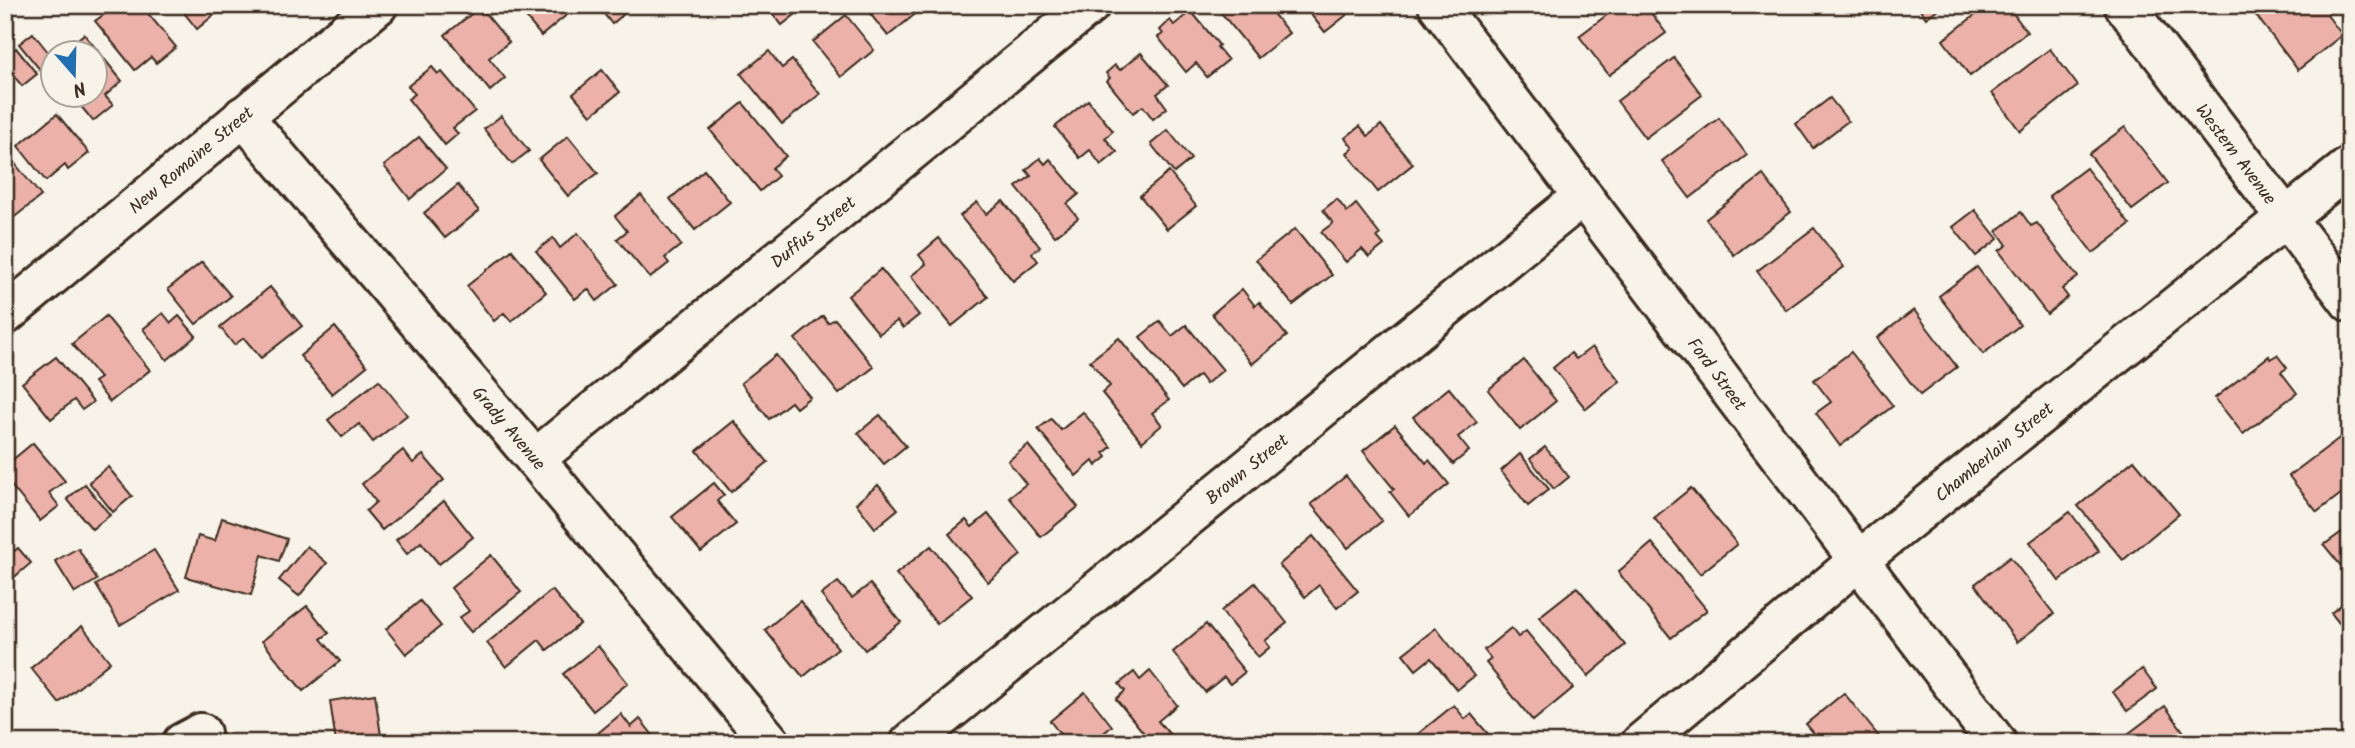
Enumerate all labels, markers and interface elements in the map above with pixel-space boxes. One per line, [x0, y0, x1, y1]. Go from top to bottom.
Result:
north arrow [38, 38, 108, 108]
text: N [68, 72, 90, 104]
street label: Western Avenue [2187, 98, 2283, 212]
street label: New Romaine Street [123, 99, 262, 222]
street label: Duffus Street [765, 189, 864, 277]
street label: Ford Street [1679, 332, 1754, 419]
street label: Grady Avenue [464, 380, 552, 478]
street label: Chamberlain Street [1929, 395, 2062, 510]
street label: Brown Street [1200, 427, 1297, 513]

